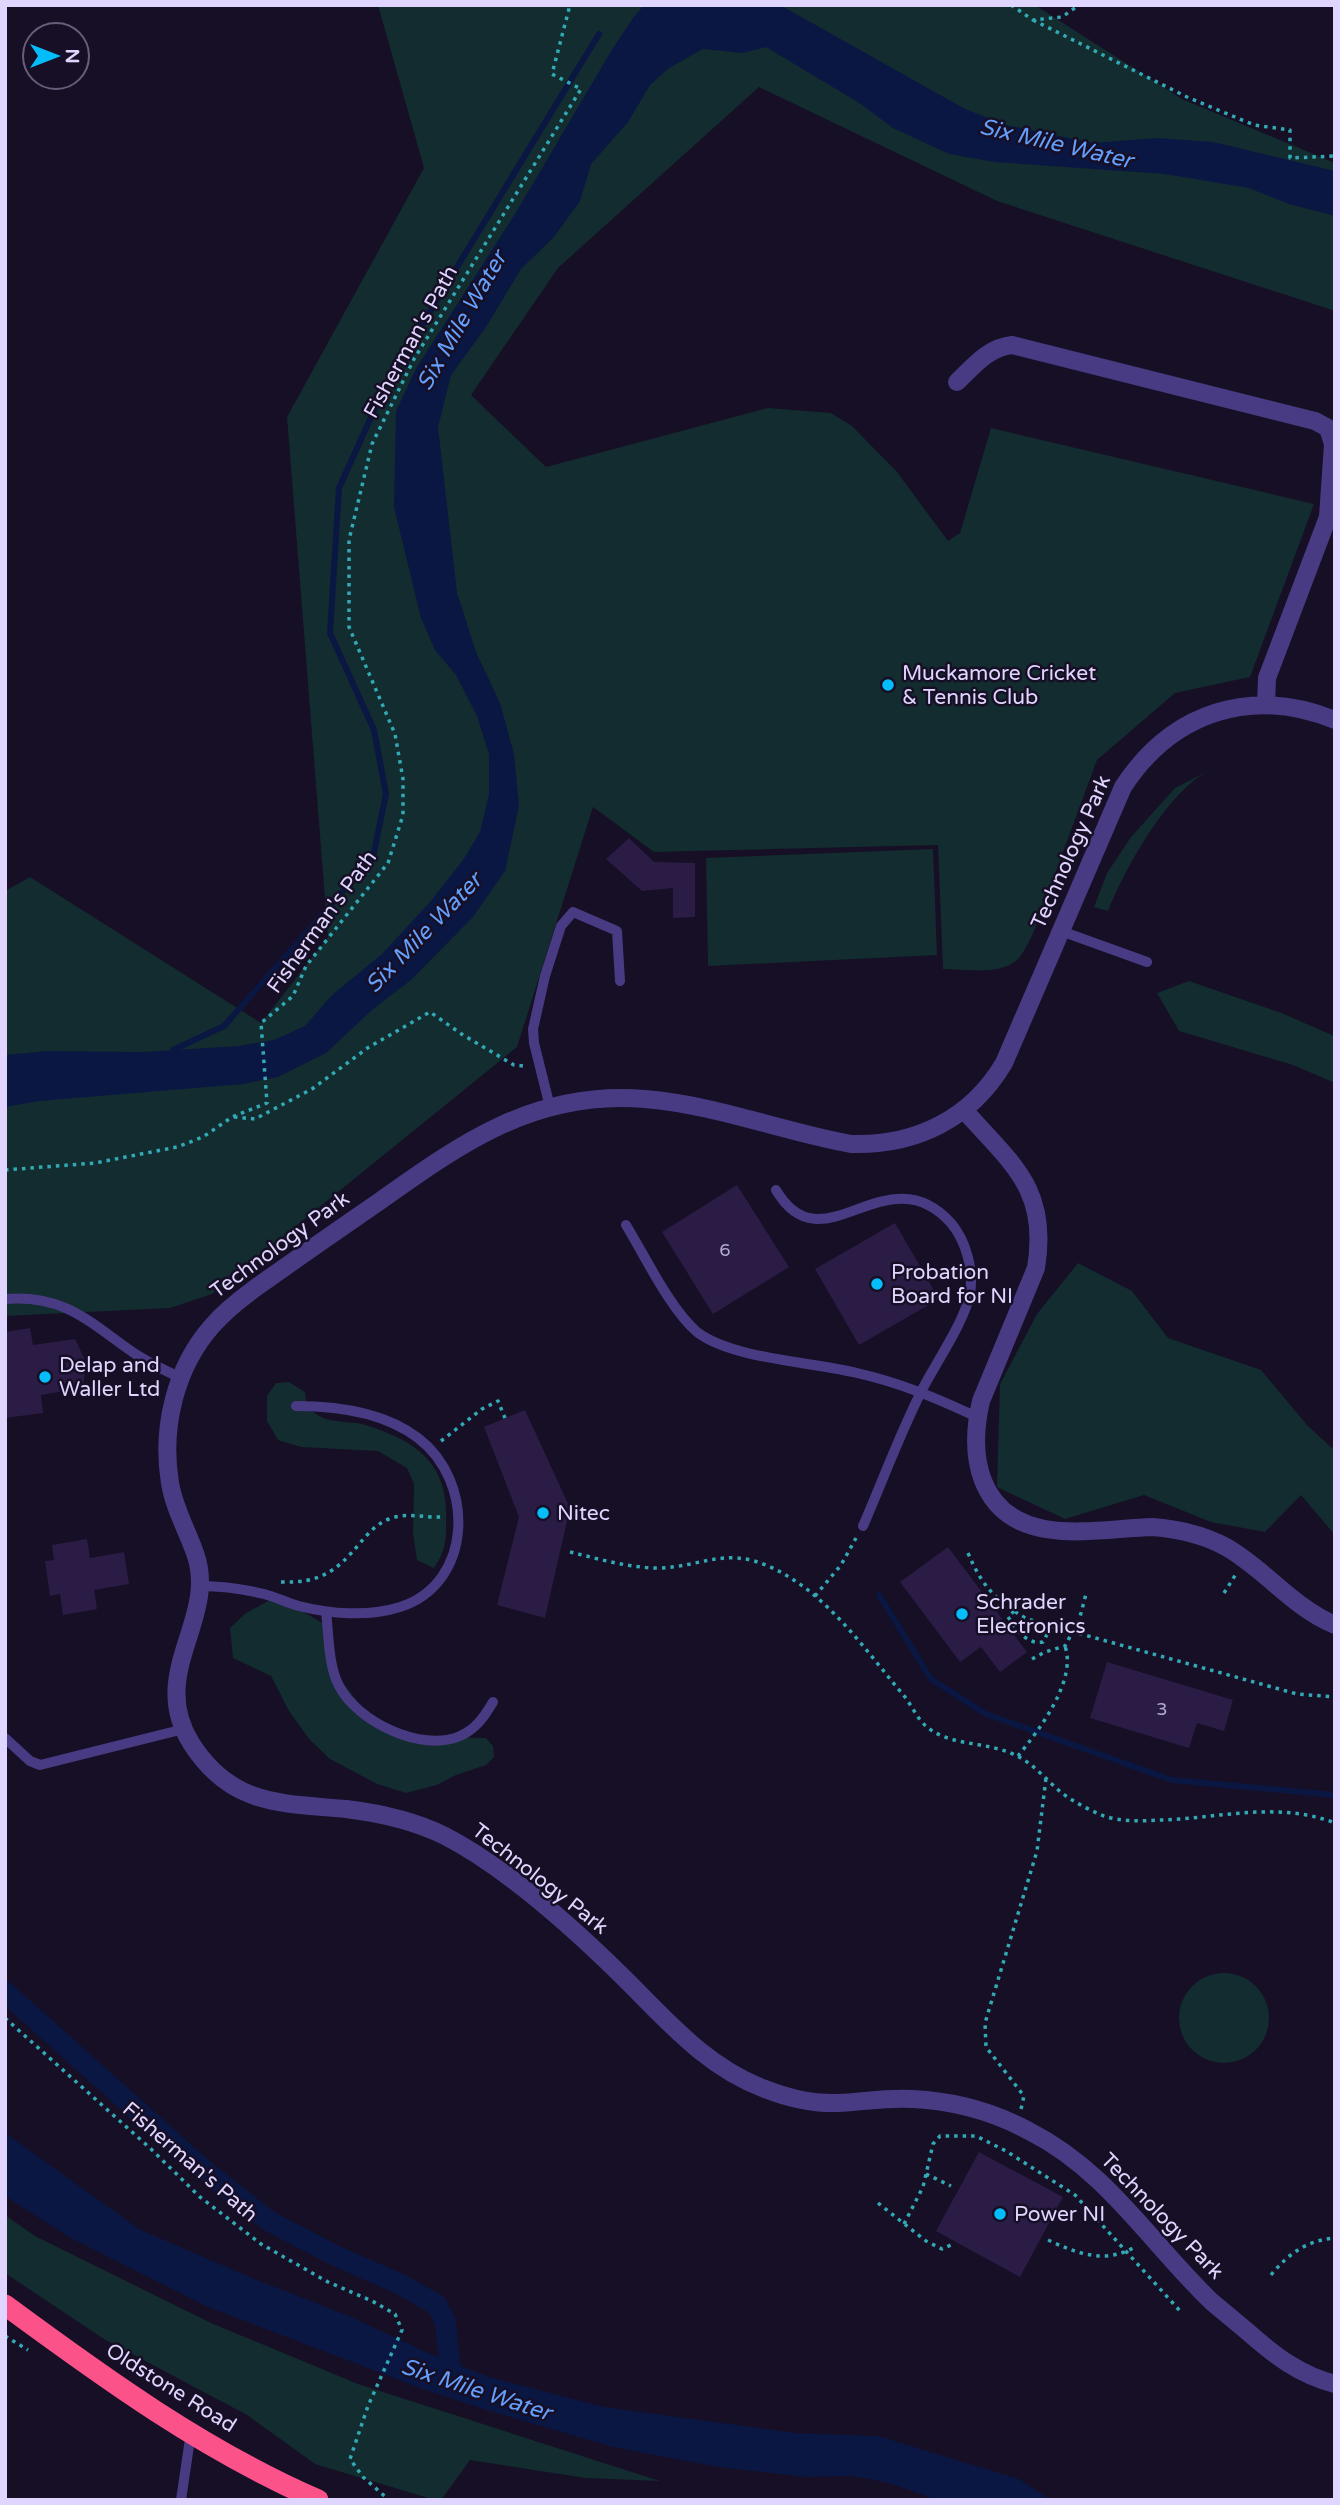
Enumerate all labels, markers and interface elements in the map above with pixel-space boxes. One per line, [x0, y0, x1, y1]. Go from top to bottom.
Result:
north arrow [21, 21, 91, 91]
text: N [61, 48, 83, 64]
water label: Six Mile Water [977, 113, 1138, 176]
water label: Six Mile Water [411, 244, 515, 396]
street label: Fisherman's Path [359, 261, 463, 423]
place label: Muckamore Cricket & Tennis Club [902, 661, 1096, 710]
marker: Muckamore Cricket & Tennis Club [880, 677, 896, 693]
street label: Technology Park [1026, 771, 1116, 933]
street label: Fisherman's Path [262, 846, 382, 998]
water label: Six Mile Water [360, 865, 490, 999]
street label: Technology Park [206, 1186, 354, 1304]
house number: 6 [719, 1239, 731, 1261]
place label: Probation Board for NI [891, 1260, 1013, 1309]
marker: Probation Board for NI [869, 1276, 885, 1292]
place label: Delap and Waller Ltd [59, 1353, 160, 1402]
marker: Delap and Waller Ltd [37, 1369, 53, 1385]
place label: Nitec [557, 1501, 610, 1526]
marker: Nitec [535, 1505, 551, 1521]
place label: Schrader Electronics [976, 1590, 1086, 1639]
marker: Schrader Electronics [954, 1606, 970, 1622]
house number: 3 [1156, 1698, 1168, 1720]
street label: Technology Park [467, 1818, 613, 1940]
street label: Fisherman's Path [117, 2097, 263, 2227]
street label: Technology Park [1095, 2148, 1229, 2284]
place label: Power NI [1014, 2202, 1105, 2227]
marker: Power NI [992, 2206, 1008, 2222]
street label: Oldstone Road [101, 2338, 241, 2438]
water label: Six Mile Water [397, 2353, 558, 2428]

